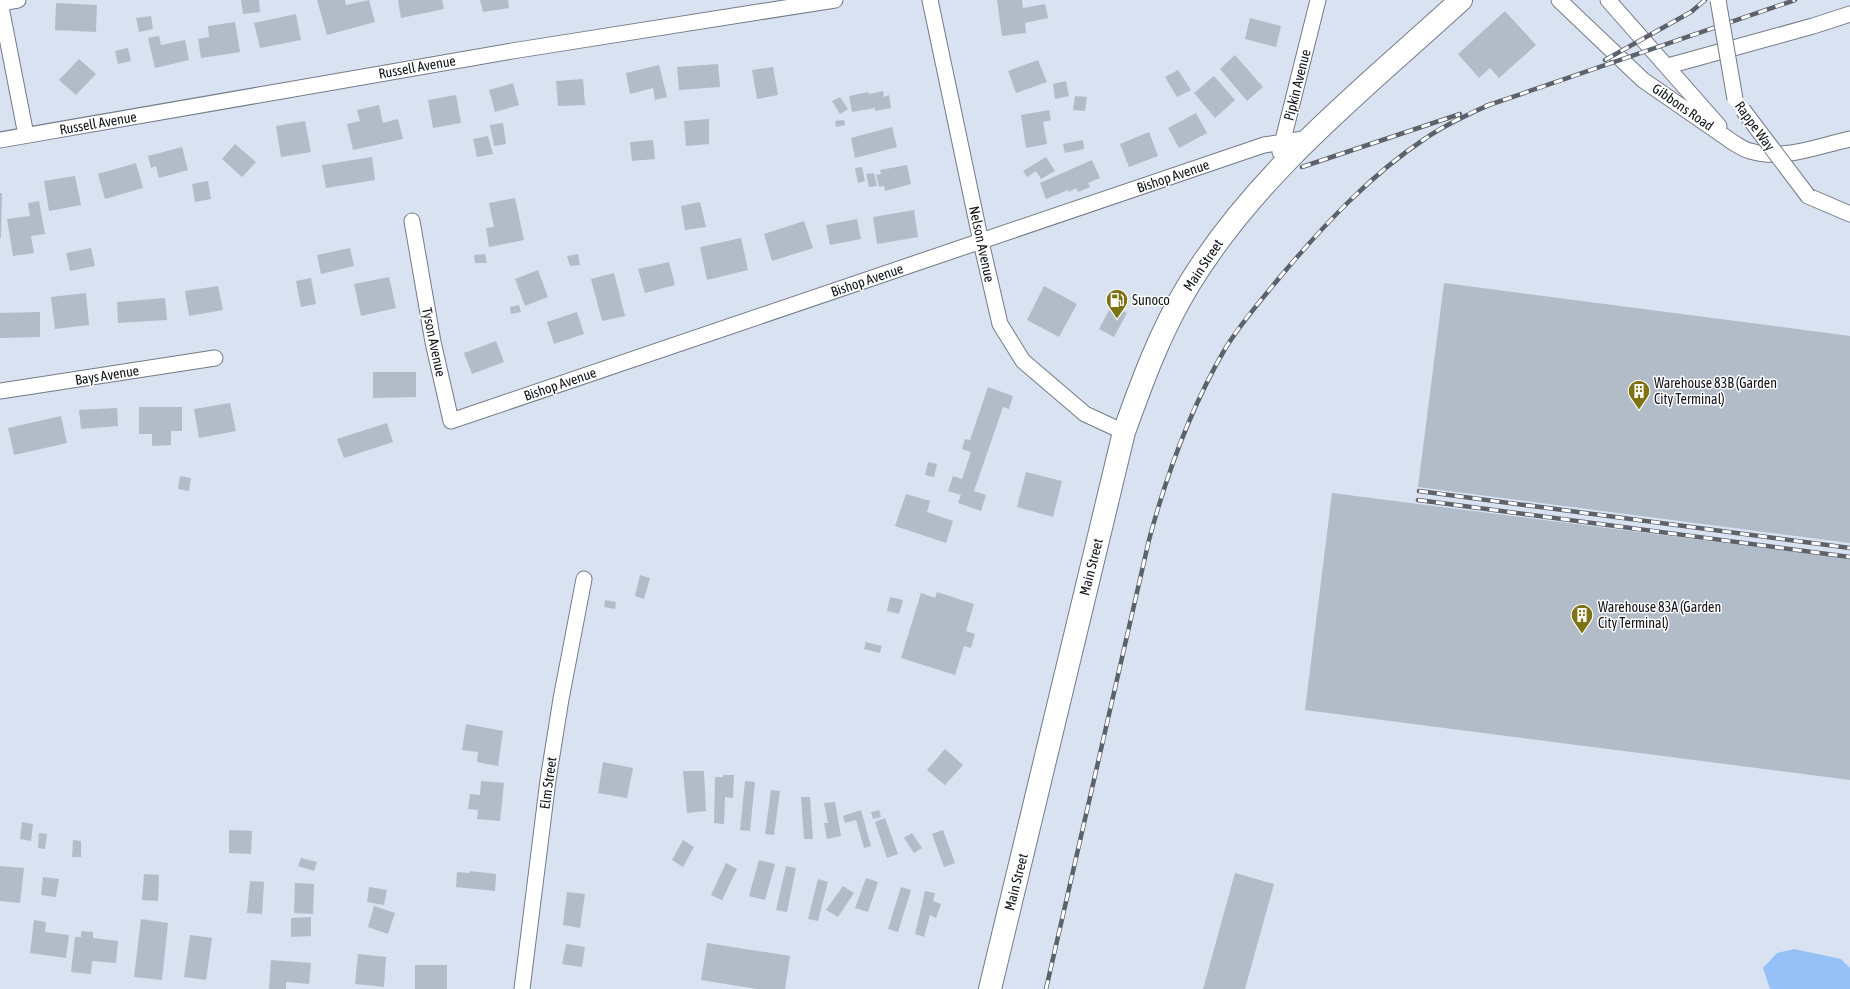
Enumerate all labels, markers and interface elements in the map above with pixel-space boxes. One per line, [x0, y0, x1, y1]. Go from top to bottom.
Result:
street label: Pipkin Avenue [1280, 48, 1314, 122]
street label: Russell Avenue [377, 52, 457, 82]
street label: Gibbons Road [1649, 80, 1717, 134]
street label: Rappe Way [1732, 98, 1778, 154]
street label: Russell Avenue [58, 108, 138, 138]
street label: Bishop Avenue [1135, 156, 1211, 196]
street label: Nelson Avenue [966, 205, 998, 283]
street label: Main Street [1180, 236, 1226, 294]
street label: Bishop Avenue [829, 260, 905, 300]
fuel station icon: Sunoco [1104, 287, 1130, 320]
place label: Sunoco [1132, 292, 1170, 308]
street label: Tyson Avenue [419, 306, 449, 378]
street label: Bays Avenue [74, 362, 140, 388]
street label: Bishop Avenue [522, 364, 598, 404]
place label: Warehouse 83B (Garden City Terminal) [1654, 375, 1777, 407]
building icon: Warehouse 83B (Garden City Terminal) [1626, 378, 1652, 411]
street label: Main Street [1076, 537, 1106, 597]
place label: Warehouse 83A (Garden City Terminal) [1598, 599, 1721, 631]
building icon: Warehouse 83A (Garden City Terminal) [1569, 602, 1595, 635]
street label: Elm Street [536, 756, 560, 810]
street label: Main Street [1001, 852, 1031, 912]

